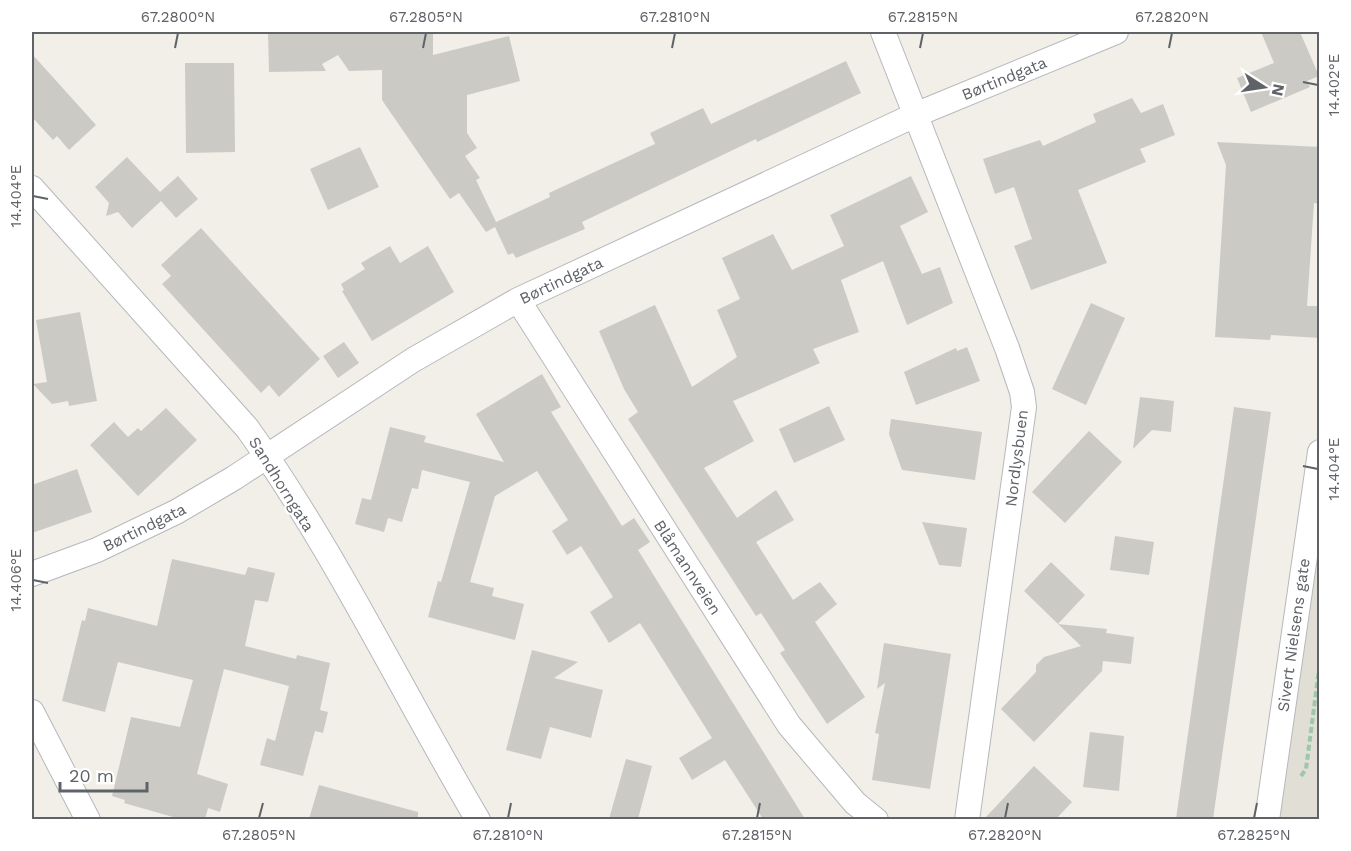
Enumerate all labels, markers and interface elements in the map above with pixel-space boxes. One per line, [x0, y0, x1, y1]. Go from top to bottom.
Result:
text: 67.2800°N [141, 8, 215, 26]
text: 67.2805°N [389, 8, 463, 26]
text: 67.2810°N [639, 8, 711, 26]
text: 67.2815°N [888, 8, 958, 26]
text: 67.2820°N [1135, 8, 1209, 26]
street label: Børtindgata [959, 53, 1049, 104]
text: 14.402°E [1325, 54, 1343, 116]
north arrow [1234, 57, 1294, 117]
text: N [1268, 82, 1289, 98]
text: 14.404°E [7, 165, 25, 227]
street label: Børtindgata [516, 253, 606, 308]
street label: Nordlysbuen [1001, 408, 1032, 508]
street label: Sandhorngata [245, 433, 318, 535]
text: 14.404°E [1325, 438, 1343, 500]
street label: Børtindgata [100, 499, 189, 556]
street label: Blåmannveien [650, 516, 725, 618]
text: 14.406°E [7, 549, 25, 611]
street label: Sivert Nielsens gate [1273, 557, 1314, 713]
scale bar [60, 755, 147, 793]
text: 20 m [69, 765, 114, 786]
text: 67.2805°N [222, 826, 296, 844]
text: 67.2810°N [472, 826, 544, 844]
text: 67.2815°N [722, 826, 792, 844]
text: 67.2820°N [968, 826, 1042, 844]
text: 67.2825°N [1217, 826, 1291, 844]

